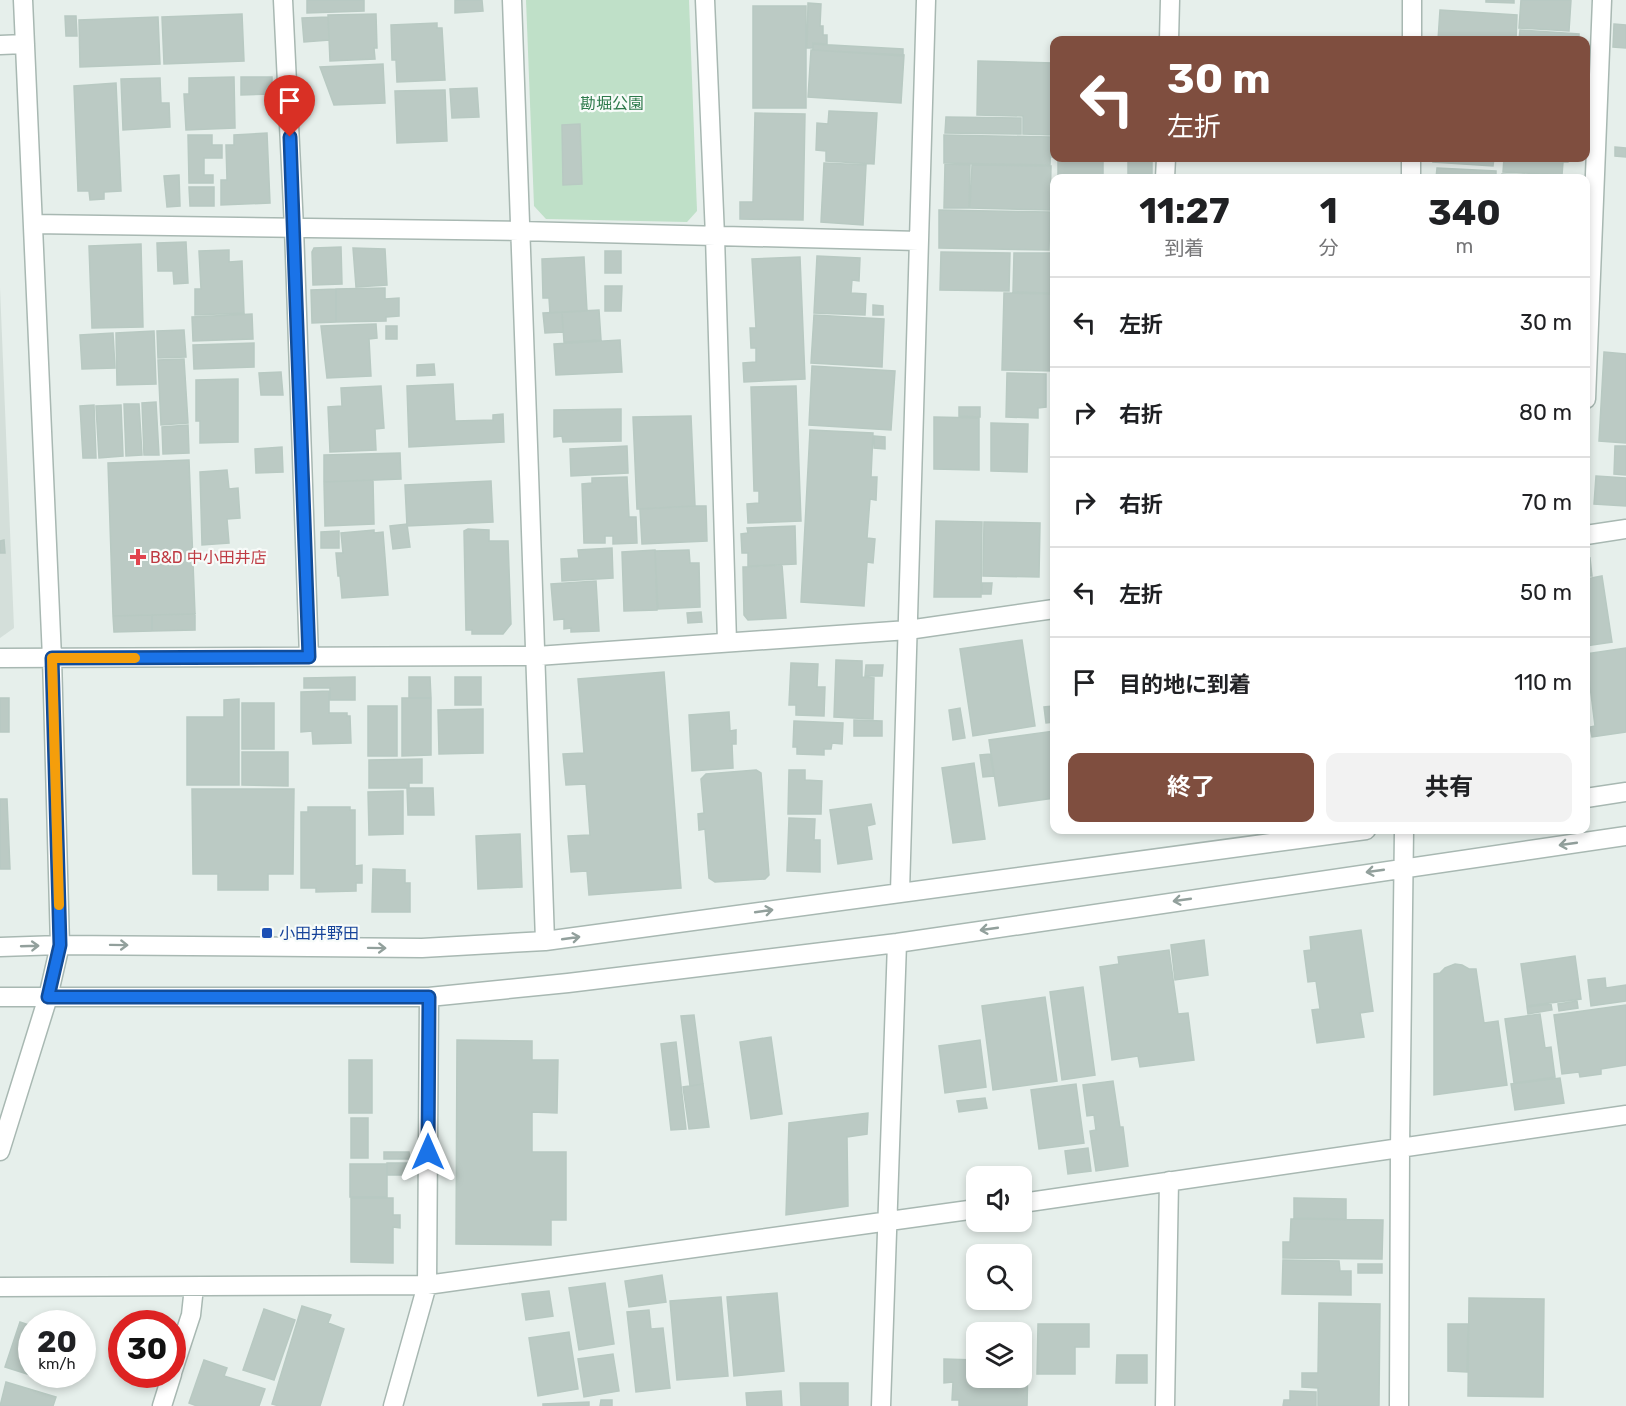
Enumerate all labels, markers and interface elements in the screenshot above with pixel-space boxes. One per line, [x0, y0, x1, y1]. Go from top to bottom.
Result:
text: 30 m [1167, 54, 1271, 104]
icon: left [1068, 60, 1146, 138]
pin [264, 75, 315, 137]
icon: arrive [273, 84, 306, 117]
park label: 勘堀公園 [580, 94, 644, 113]
text: 左折 [1167, 111, 1221, 143]
text: 11:27 [1139, 189, 1230, 232]
text: 1 [1320, 189, 1338, 232]
text: 340 [1428, 191, 1501, 234]
text: m [1455, 234, 1473, 258]
text: 到着 [1164, 236, 1204, 260]
text: 分 [1319, 236, 1339, 260]
icon: left [1068, 306, 1101, 339]
text: 30 m [1520, 309, 1572, 336]
text: 左折 [1119, 311, 1163, 338]
icon: right [1068, 396, 1101, 429]
text: 80 m [1519, 399, 1572, 426]
text: 右折 [1119, 401, 1163, 428]
icon: right [1068, 486, 1101, 519]
text: 70 m [1522, 489, 1572, 516]
text: 右折 [1119, 491, 1163, 518]
place label: B&D 中小田井店 [150, 548, 267, 567]
marker: B&D 中小田井店 [131, 550, 145, 564]
icon: left [1068, 576, 1101, 609]
text: 50 m [1520, 579, 1572, 606]
text: 左折 [1119, 581, 1163, 608]
icon: arrive [1068, 666, 1101, 699]
text: 110 m [1514, 669, 1572, 696]
text: 目的地に到着 [1119, 671, 1251, 698]
button: 終了 [1068, 753, 1314, 822]
button: 共有 [1326, 753, 1572, 822]
one-way arrow [1559, 839, 1578, 850]
one-way arrow [1366, 866, 1385, 877]
one-way arrow [1173, 895, 1192, 906]
one-way arrow [754, 906, 774, 917]
one-way arrow [980, 923, 1000, 934]
place label: 小田井野田 [279, 924, 359, 943]
marker: 小田井野田 [260, 926, 274, 940]
one-way arrow [561, 932, 581, 943]
one-way arrow [108, 939, 128, 951]
one-way arrow [20, 940, 40, 951]
one-way arrow [366, 942, 386, 954]
position arrow [396, 1120, 460, 1184]
map controls [966, 1166, 1032, 1388]
button: sound [966, 1166, 1032, 1232]
button: search [966, 1244, 1032, 1310]
speed limit sign: 30 [108, 1310, 186, 1388]
button: layers [966, 1322, 1032, 1388]
text: 20 [37, 1324, 77, 1360]
text: km/h [38, 1355, 76, 1373]

